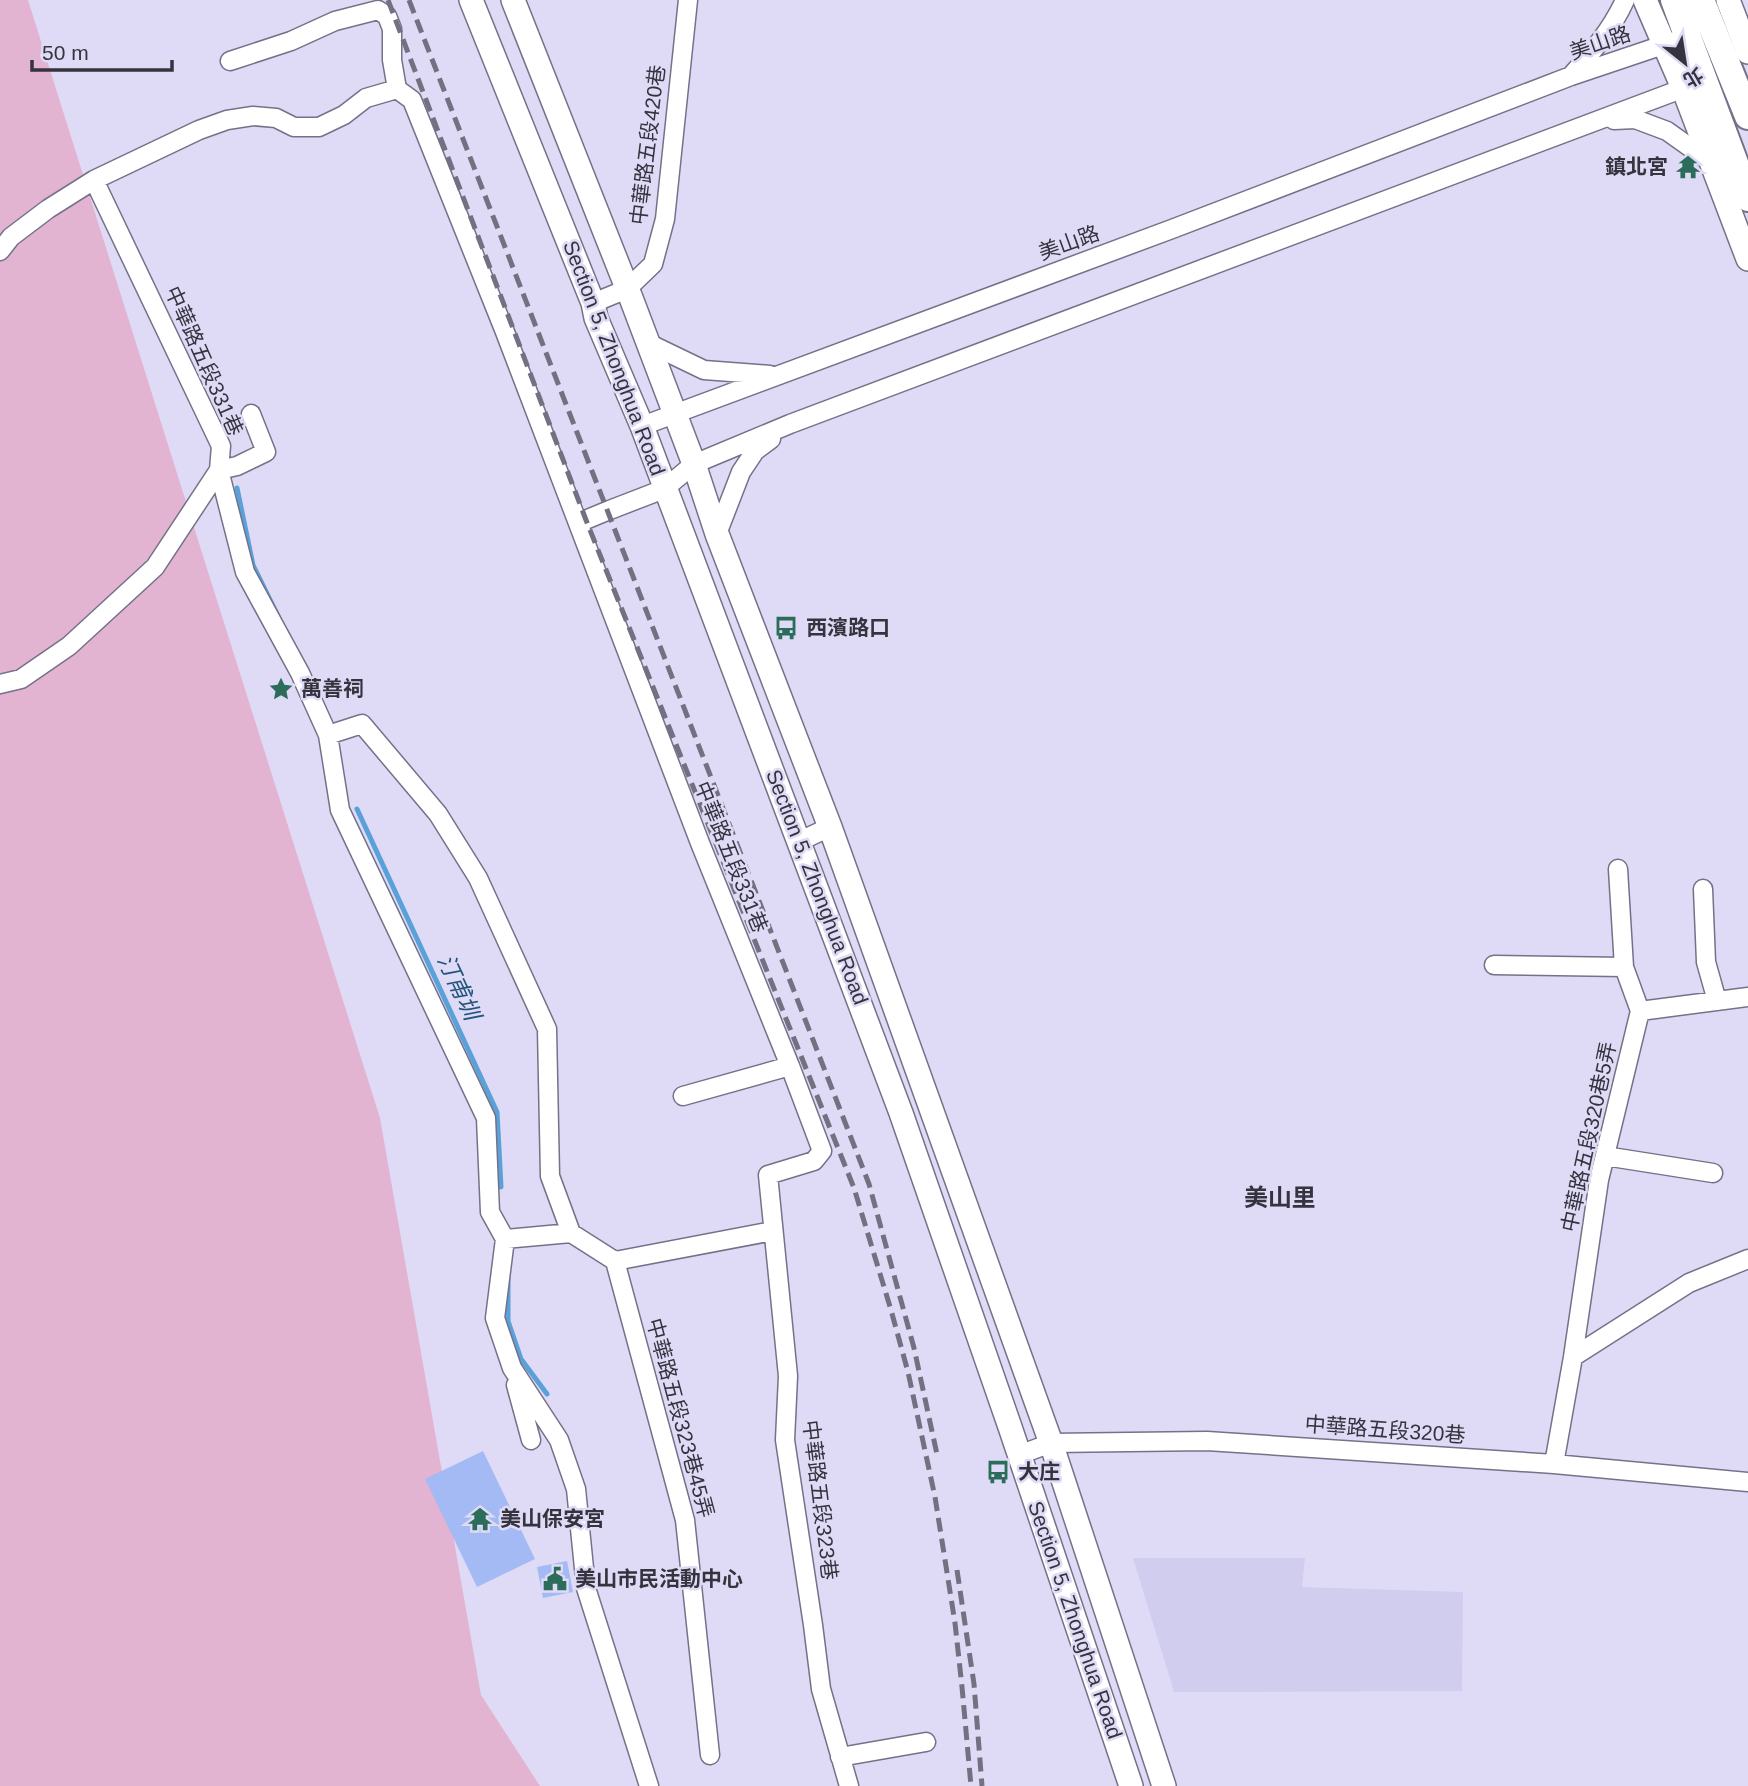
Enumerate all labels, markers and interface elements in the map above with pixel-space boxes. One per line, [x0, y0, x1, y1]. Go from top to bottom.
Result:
street label: 美山路 [1566, 21, 1633, 64]
scale bar [32, 28, 172, 72]
north arrow [1650, 28, 1720, 98]
text: 50 m [42, 41, 89, 64]
text: 北 [1680, 63, 1707, 91]
street label: 中華路五段420巷 [626, 64, 669, 226]
temple icon: 鎮北宮 [1674, 153, 1702, 181]
place label: 鎮北宮 [1605, 155, 1668, 178]
street label: 美山路 [1035, 221, 1102, 264]
street label: Section 5, Zhonghua Road [559, 237, 670, 479]
street label: 中華路五段331巷 [161, 283, 248, 439]
bus stop icon: 西濱路口 [772, 614, 800, 642]
place label: 西濱路口 [806, 616, 890, 639]
place icon: 萬善祠 [267, 675, 295, 703]
place label: 萬善祠 [301, 677, 364, 700]
street label: Section 5, Zhonghua Road [762, 766, 873, 1008]
street label: 中華路五段331巷 [691, 778, 772, 936]
water label: 汀甫圳 [433, 950, 487, 1026]
street label: 中華路五段320巷5弄 [1557, 1040, 1620, 1234]
district label: 美山里 [1244, 1184, 1316, 1211]
street label: 中華路五段323巷45弄 [643, 1316, 718, 1520]
street label: 中華路五段320巷 [1304, 1412, 1466, 1447]
street label: 中華路五段323巷 [799, 1419, 842, 1581]
bus stop icon: 大庄 [984, 1458, 1012, 1486]
place label: 大庄 [1018, 1460, 1060, 1483]
street label: Section 5, Zhonghua Road [1024, 1498, 1127, 1742]
temple icon: 美山保安宮 [466, 1505, 494, 1533]
place label: 美山保安宮 [500, 1507, 605, 1530]
public building icon: 美山市民活動中心 [541, 1565, 569, 1593]
place label: 美山市民活動中心 [575, 1567, 743, 1590]

